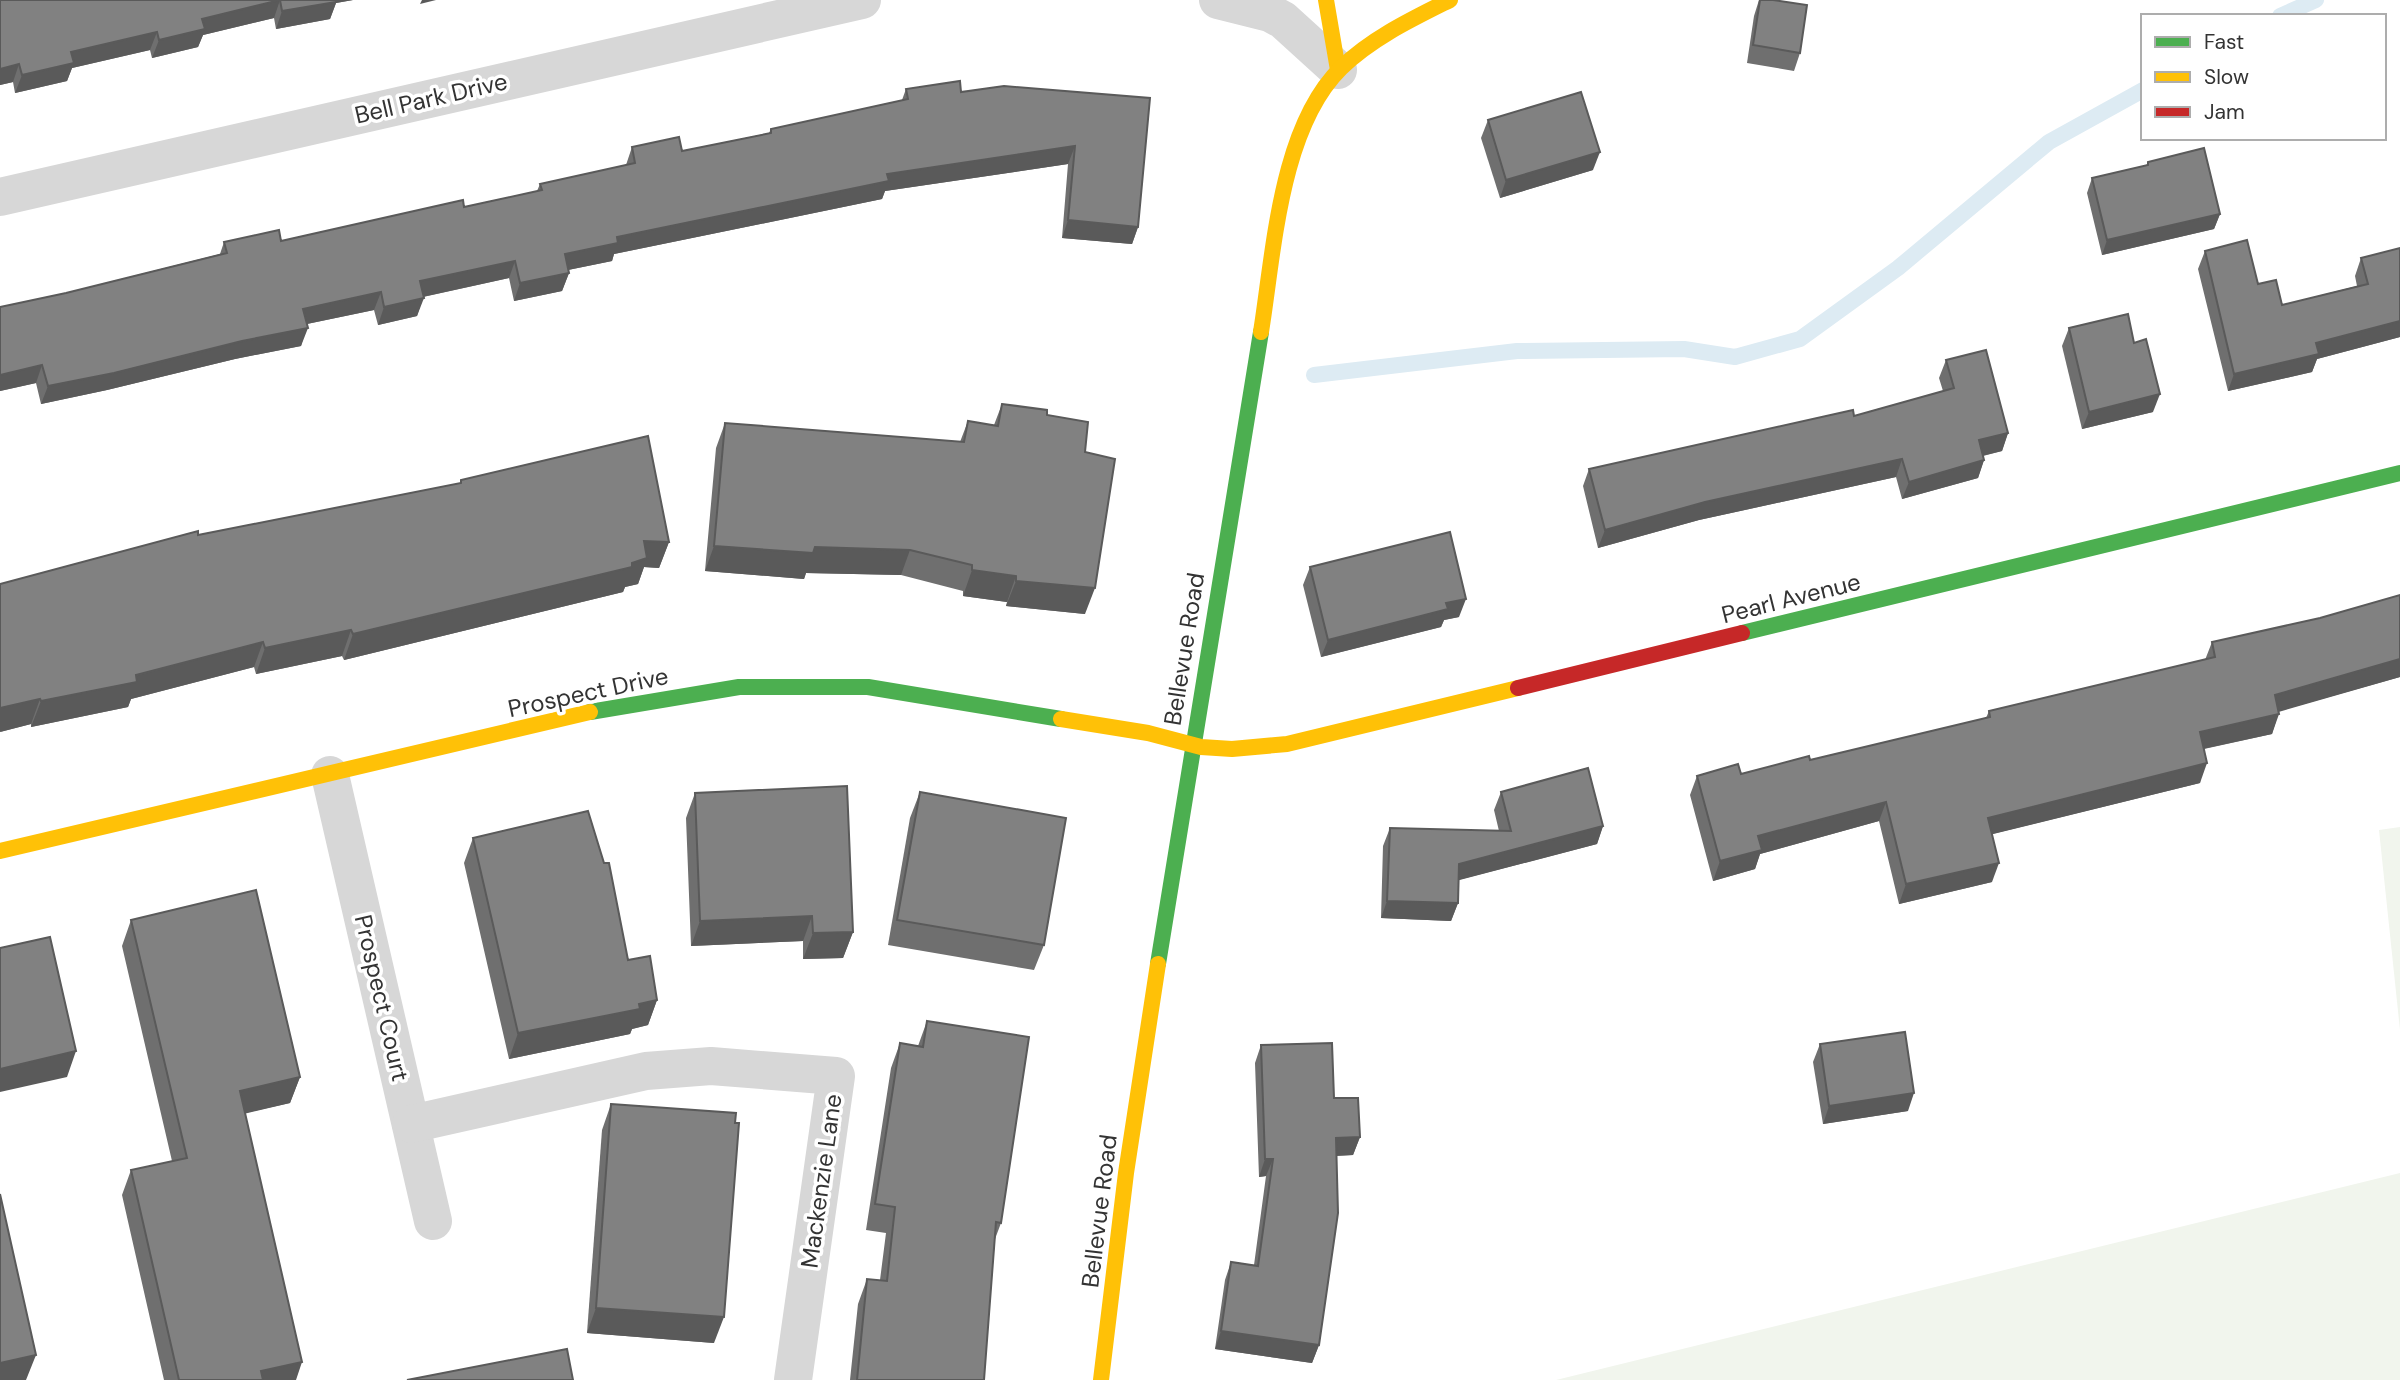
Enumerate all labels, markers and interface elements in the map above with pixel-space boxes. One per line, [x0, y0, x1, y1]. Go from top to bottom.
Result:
legend [2141, 14, 2386, 140]
text: Fast [2204, 28, 2244, 56]
text: Slow [2204, 63, 2249, 91]
street label: Bell Park Drive [352, 65, 510, 131]
text: Jam [2204, 98, 2245, 126]
street label: Pearl Avenue [1718, 566, 1864, 630]
street label: Bellevue Road [1157, 570, 1211, 728]
street label: Prospect Drive [505, 660, 671, 724]
street label: Prospect Court [348, 912, 416, 1084]
street label: Mackenzie Lane [793, 1092, 849, 1270]
street label: Bellevue Road [1074, 1133, 1124, 1289]

